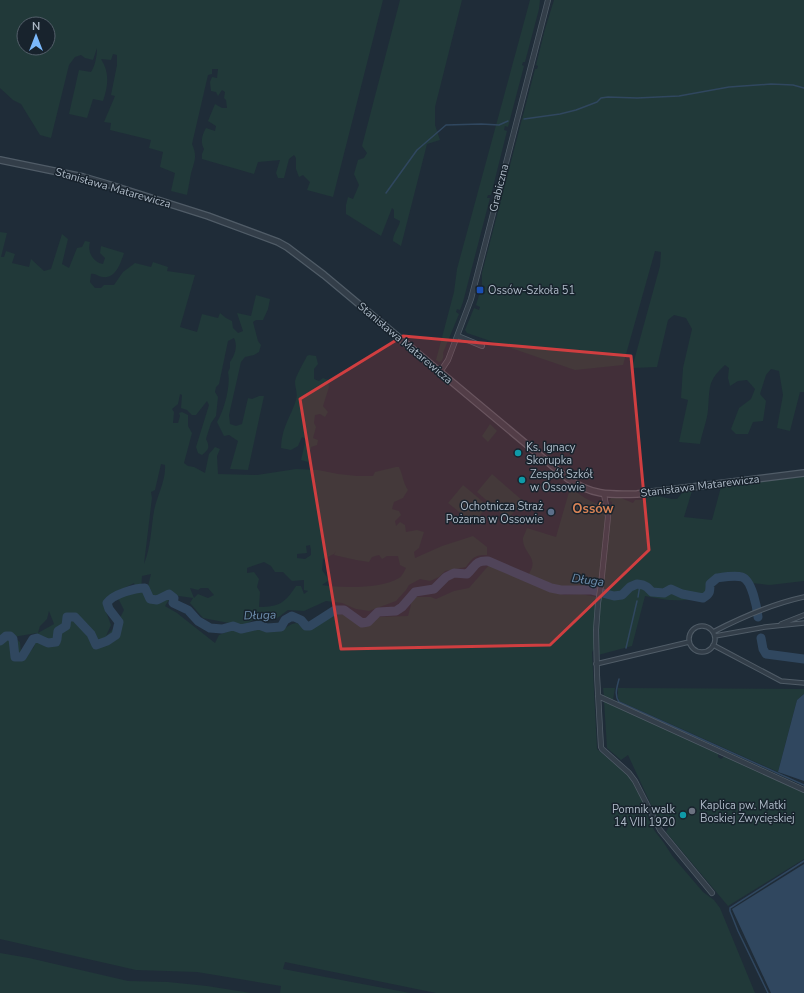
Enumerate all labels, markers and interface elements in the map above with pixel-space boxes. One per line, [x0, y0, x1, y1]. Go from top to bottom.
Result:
north arrow [16, 16, 56, 56]
text: N [32, 19, 40, 34]
street label: Grabiczna [486, 162, 512, 214]
street label: Stanisława Matarewicza [53, 164, 173, 212]
place label: Ossów-Szkoła 51 [488, 283, 575, 298]
marker: Ossów-Szkoła 51 [475, 285, 485, 295]
street label: Stanisława Matarewicza [354, 299, 456, 387]
place label: Ks. Ignacy Skorupka [526, 440, 576, 468]
marker: Ks. Ignacy Skorupka [513, 448, 523, 458]
place label: Zespół Szkół w Ossowie [530, 467, 593, 495]
street label: Stanisława Matarewicza [640, 471, 760, 501]
marker: Zespół Szkół w Ossowie [517, 475, 527, 485]
place label: Ochotnicza Straż Pożarna w Ossowie [446, 499, 543, 527]
district label: Ossów [572, 500, 614, 518]
marker: Ochotnicza Straż Pożarna w Ossowie [546, 507, 556, 517]
water label: Długa [571, 570, 605, 590]
water label: Długa [243, 606, 277, 624]
place label: Kaplica pw. Matki Boskiej Zwycięskiej [700, 798, 795, 826]
place label: Pomnik walk 14 VIII 1920 [612, 802, 675, 830]
marker: Kaplica pw. Matki Boskiej Zwycięskiej [687, 806, 697, 816]
marker: Pomnik walk 14 VIII 1920 [678, 810, 688, 820]

